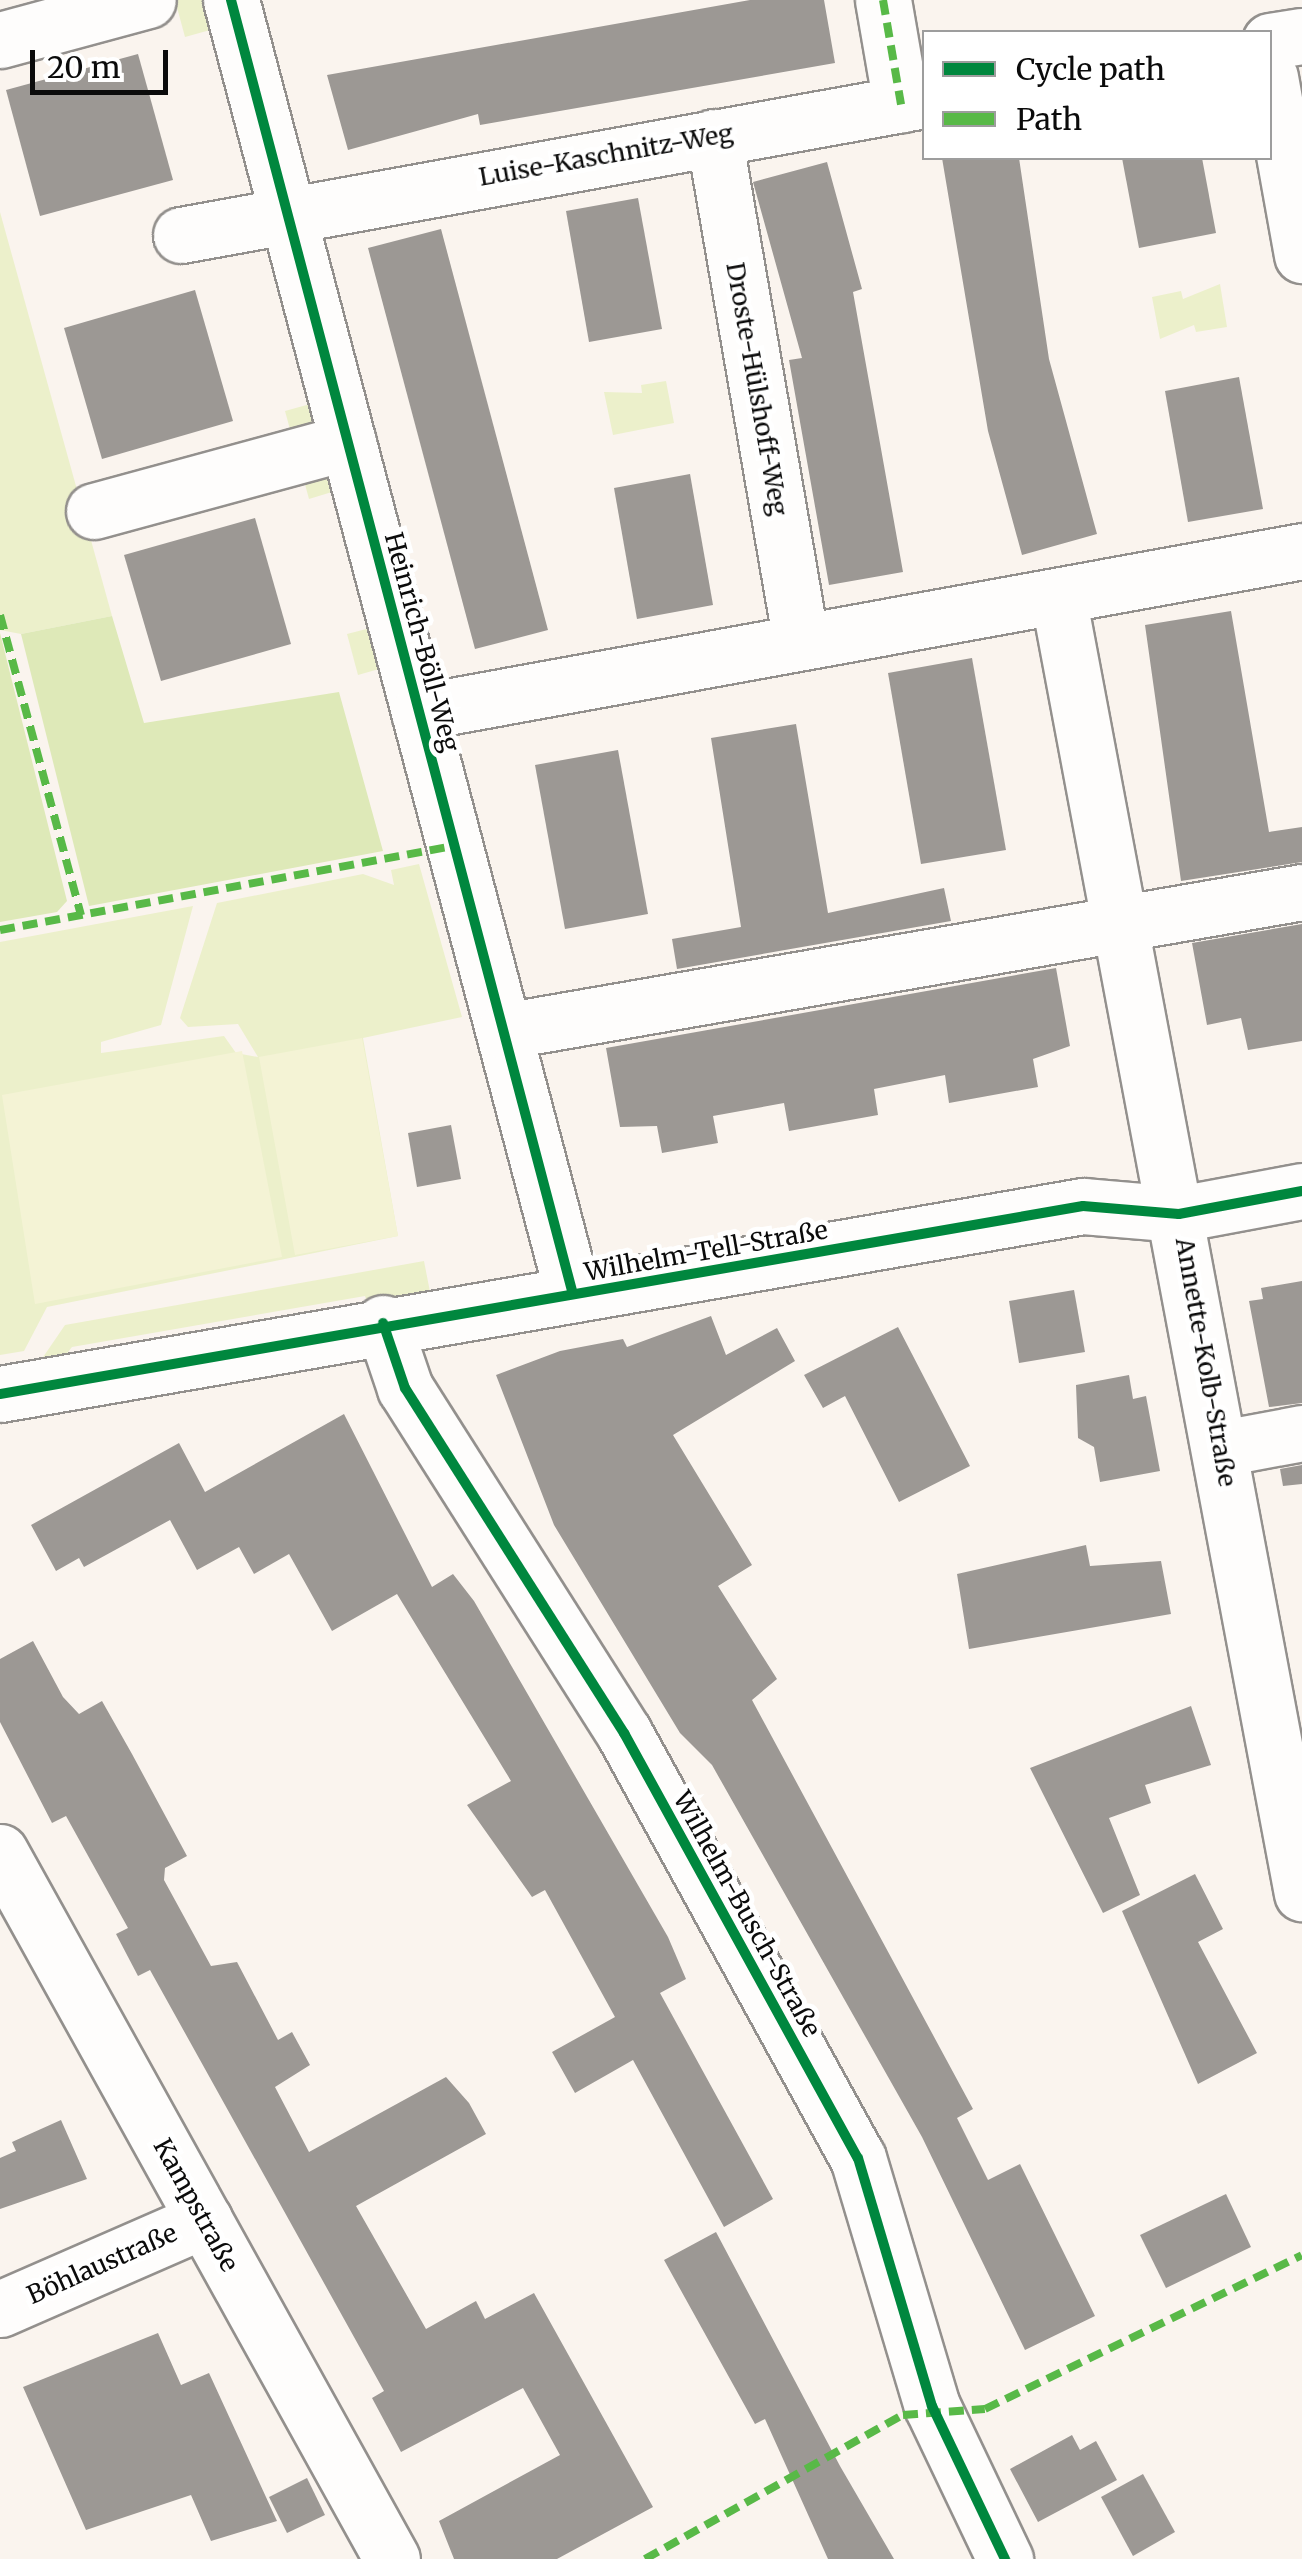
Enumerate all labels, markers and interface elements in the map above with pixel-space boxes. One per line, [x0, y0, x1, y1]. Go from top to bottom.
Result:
scale bar [35, 30, 172, 92]
legend [922, 30, 1272, 160]
text: 20 m [47, 48, 120, 86]
text: Cycle path [1016, 50, 1165, 88]
text: Path [1016, 100, 1082, 138]
street label: Luise-Kaschnitz-Weg [477, 118, 735, 192]
street label: Droste-Hülshoff-Weg [720, 260, 794, 518]
street label: Heinrich-Böll-Weg [378, 529, 466, 755]
street label: Wilhelm-Tell-Straße [582, 1215, 830, 1287]
street label: Annette-Kolb-Straße [1169, 1235, 1243, 1489]
street label: Wilhelm-Busch-Straße [667, 1786, 827, 2042]
street label: Kampstraße [147, 2133, 245, 2277]
street label: Böhlaustraße [22, 2218, 182, 2310]

